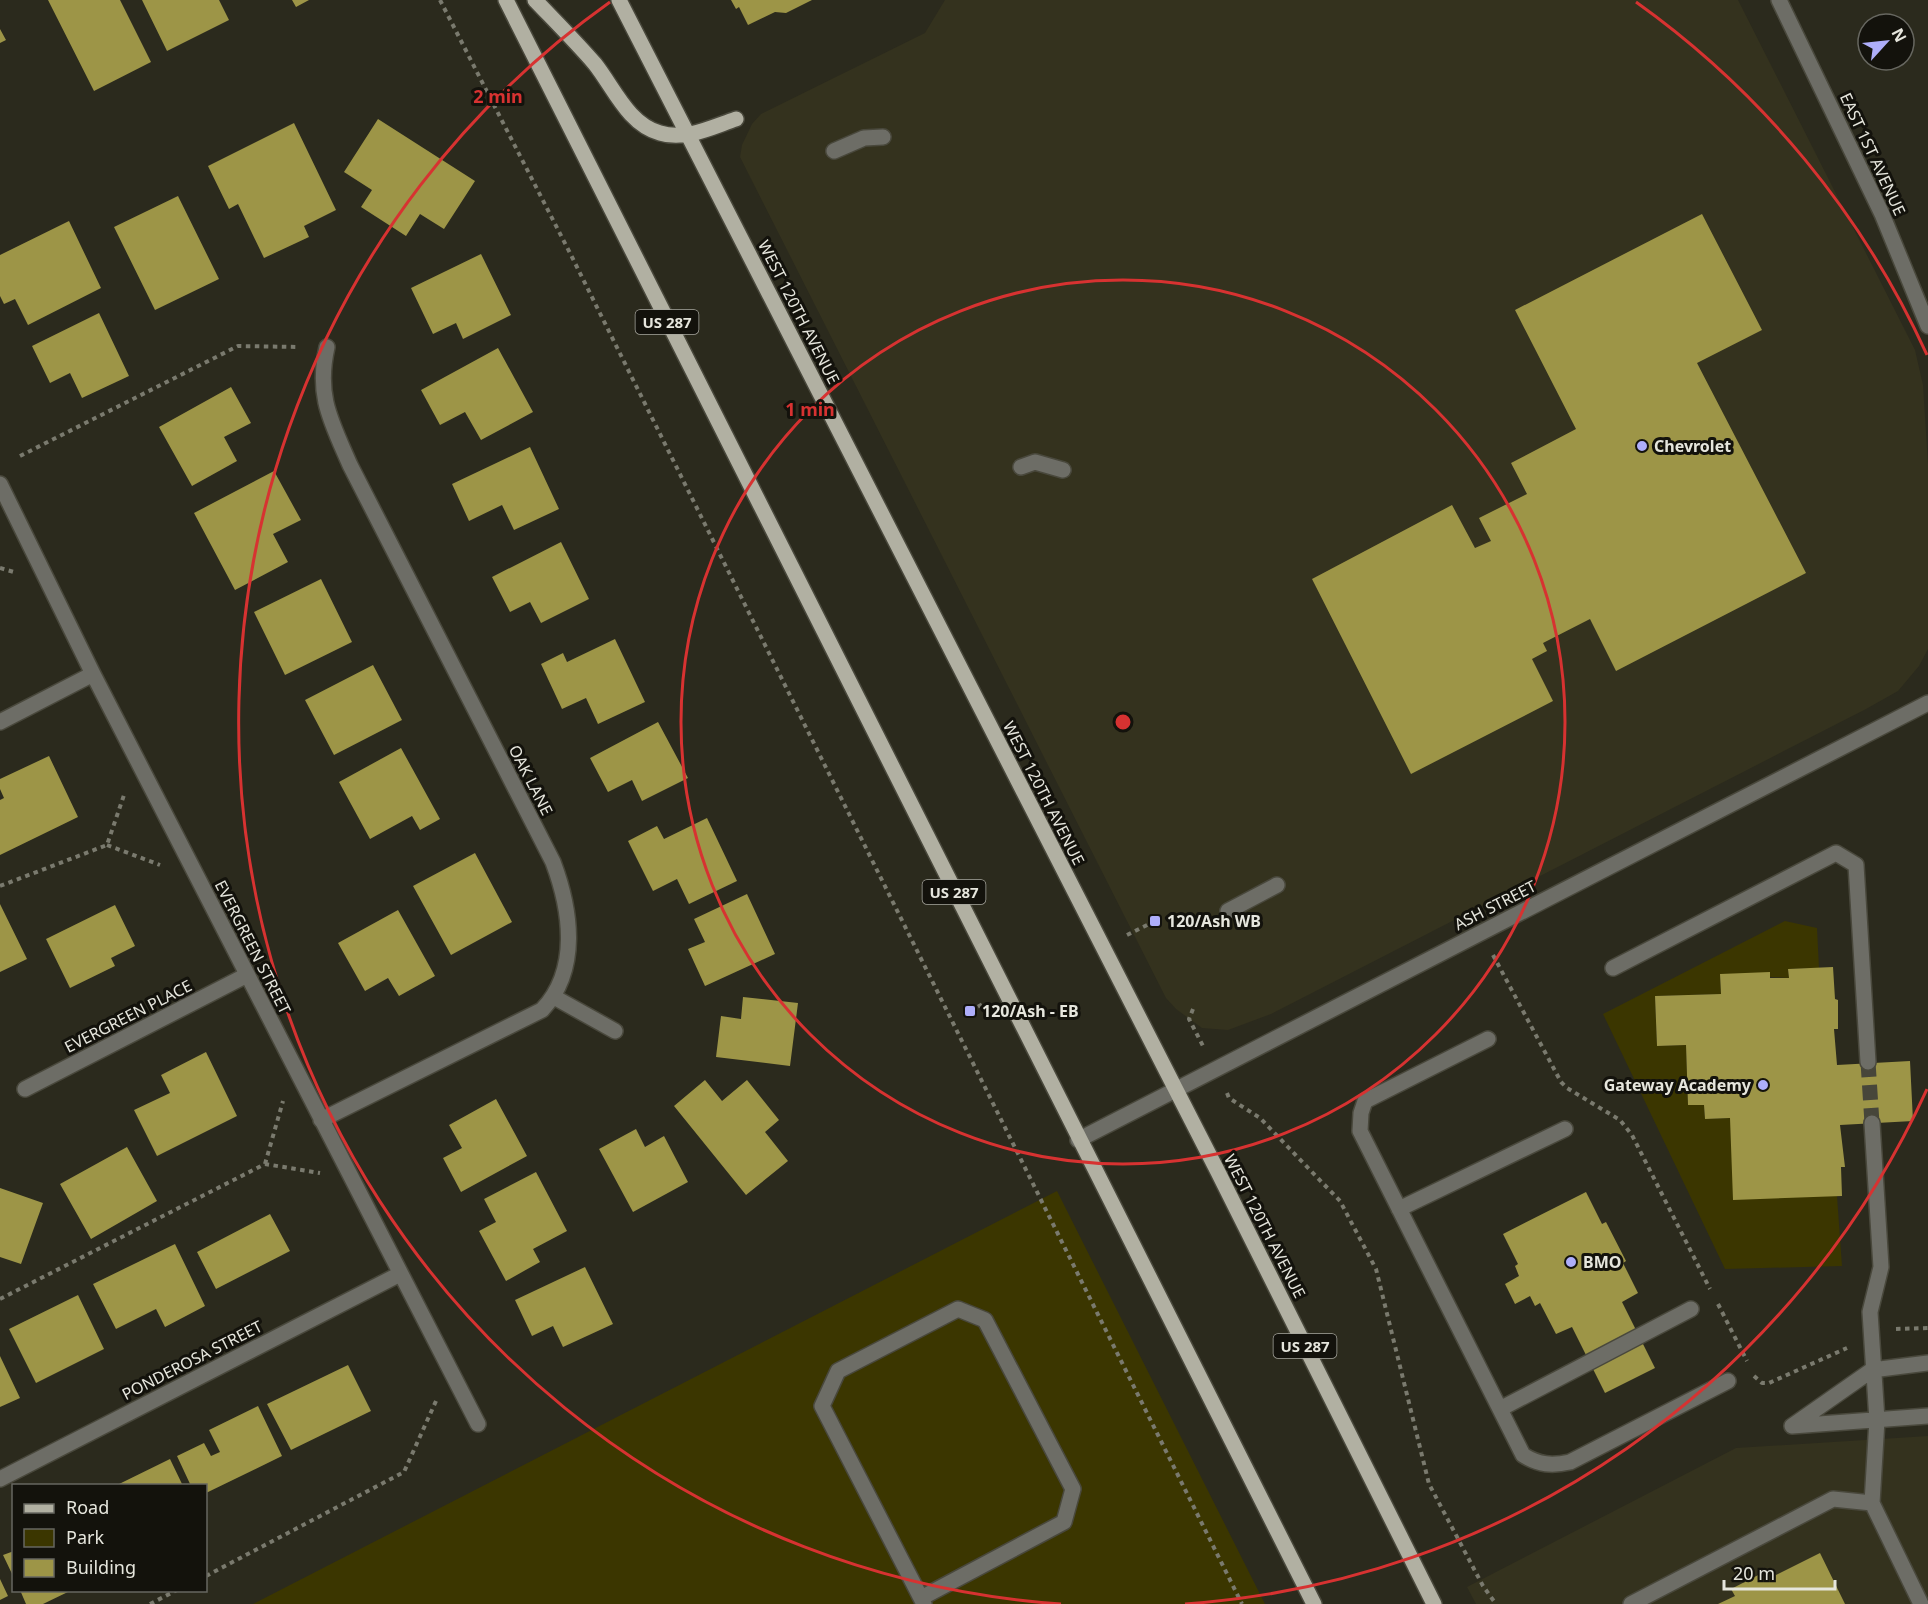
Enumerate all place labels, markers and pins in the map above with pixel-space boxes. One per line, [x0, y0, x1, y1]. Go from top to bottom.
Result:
place label: Chevrolet [1654, 435, 1731, 457]
marker: Chevrolet [1635, 439, 1649, 453]
centre of rings [1113, 712, 1133, 732]
place label: 120/Ash WB [1167, 910, 1261, 932]
marker: 120/Ash WB [1148, 914, 1162, 928]
place label: 120/Ash - EB [982, 1000, 1079, 1022]
marker: 120/Ash - EB [963, 1004, 977, 1018]
place label: Gateway Academy [1604, 1074, 1752, 1096]
marker: Gateway Academy [1756, 1078, 1770, 1092]
place label: BMO [1583, 1251, 1621, 1273]
marker: BMO [1564, 1255, 1578, 1269]

